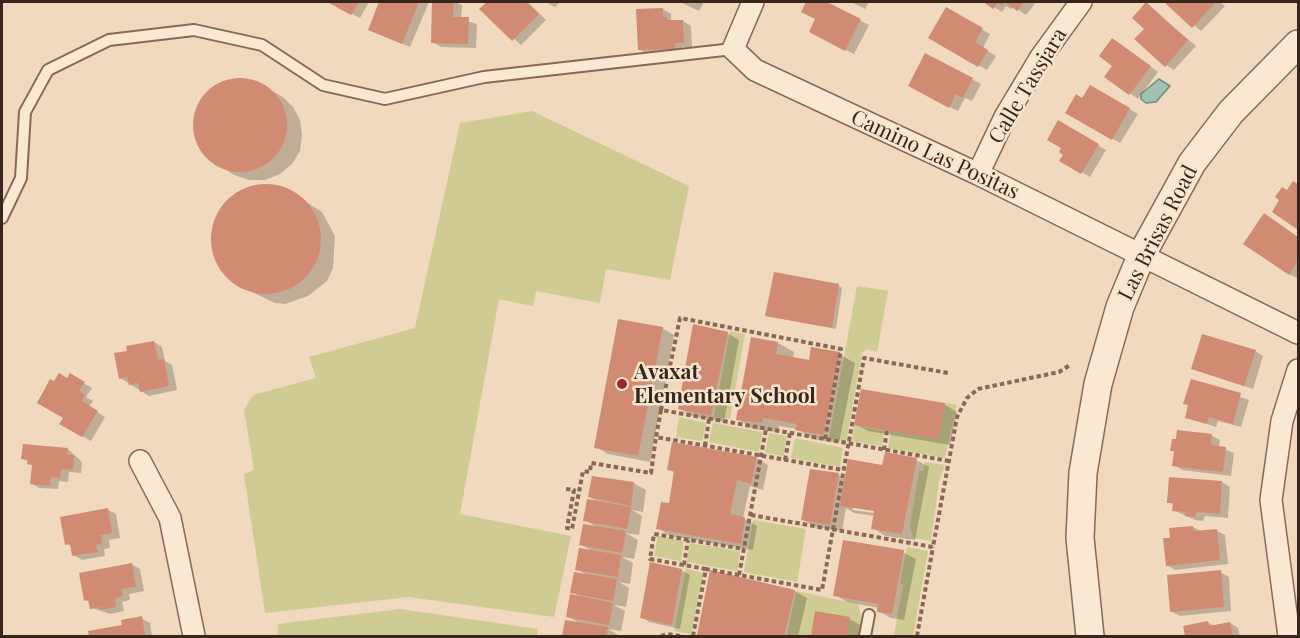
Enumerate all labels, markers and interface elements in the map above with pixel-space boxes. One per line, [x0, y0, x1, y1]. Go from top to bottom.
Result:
street label: Calle Tassjara [984, 24, 1072, 148]
street label: Camino Las Positas [847, 105, 1023, 205]
street label: Las Brisas Road [1113, 161, 1203, 305]
place label: Avaxat Elementary School [634, 359, 816, 409]
marker: Avaxat Elementary School [615, 377, 629, 391]

